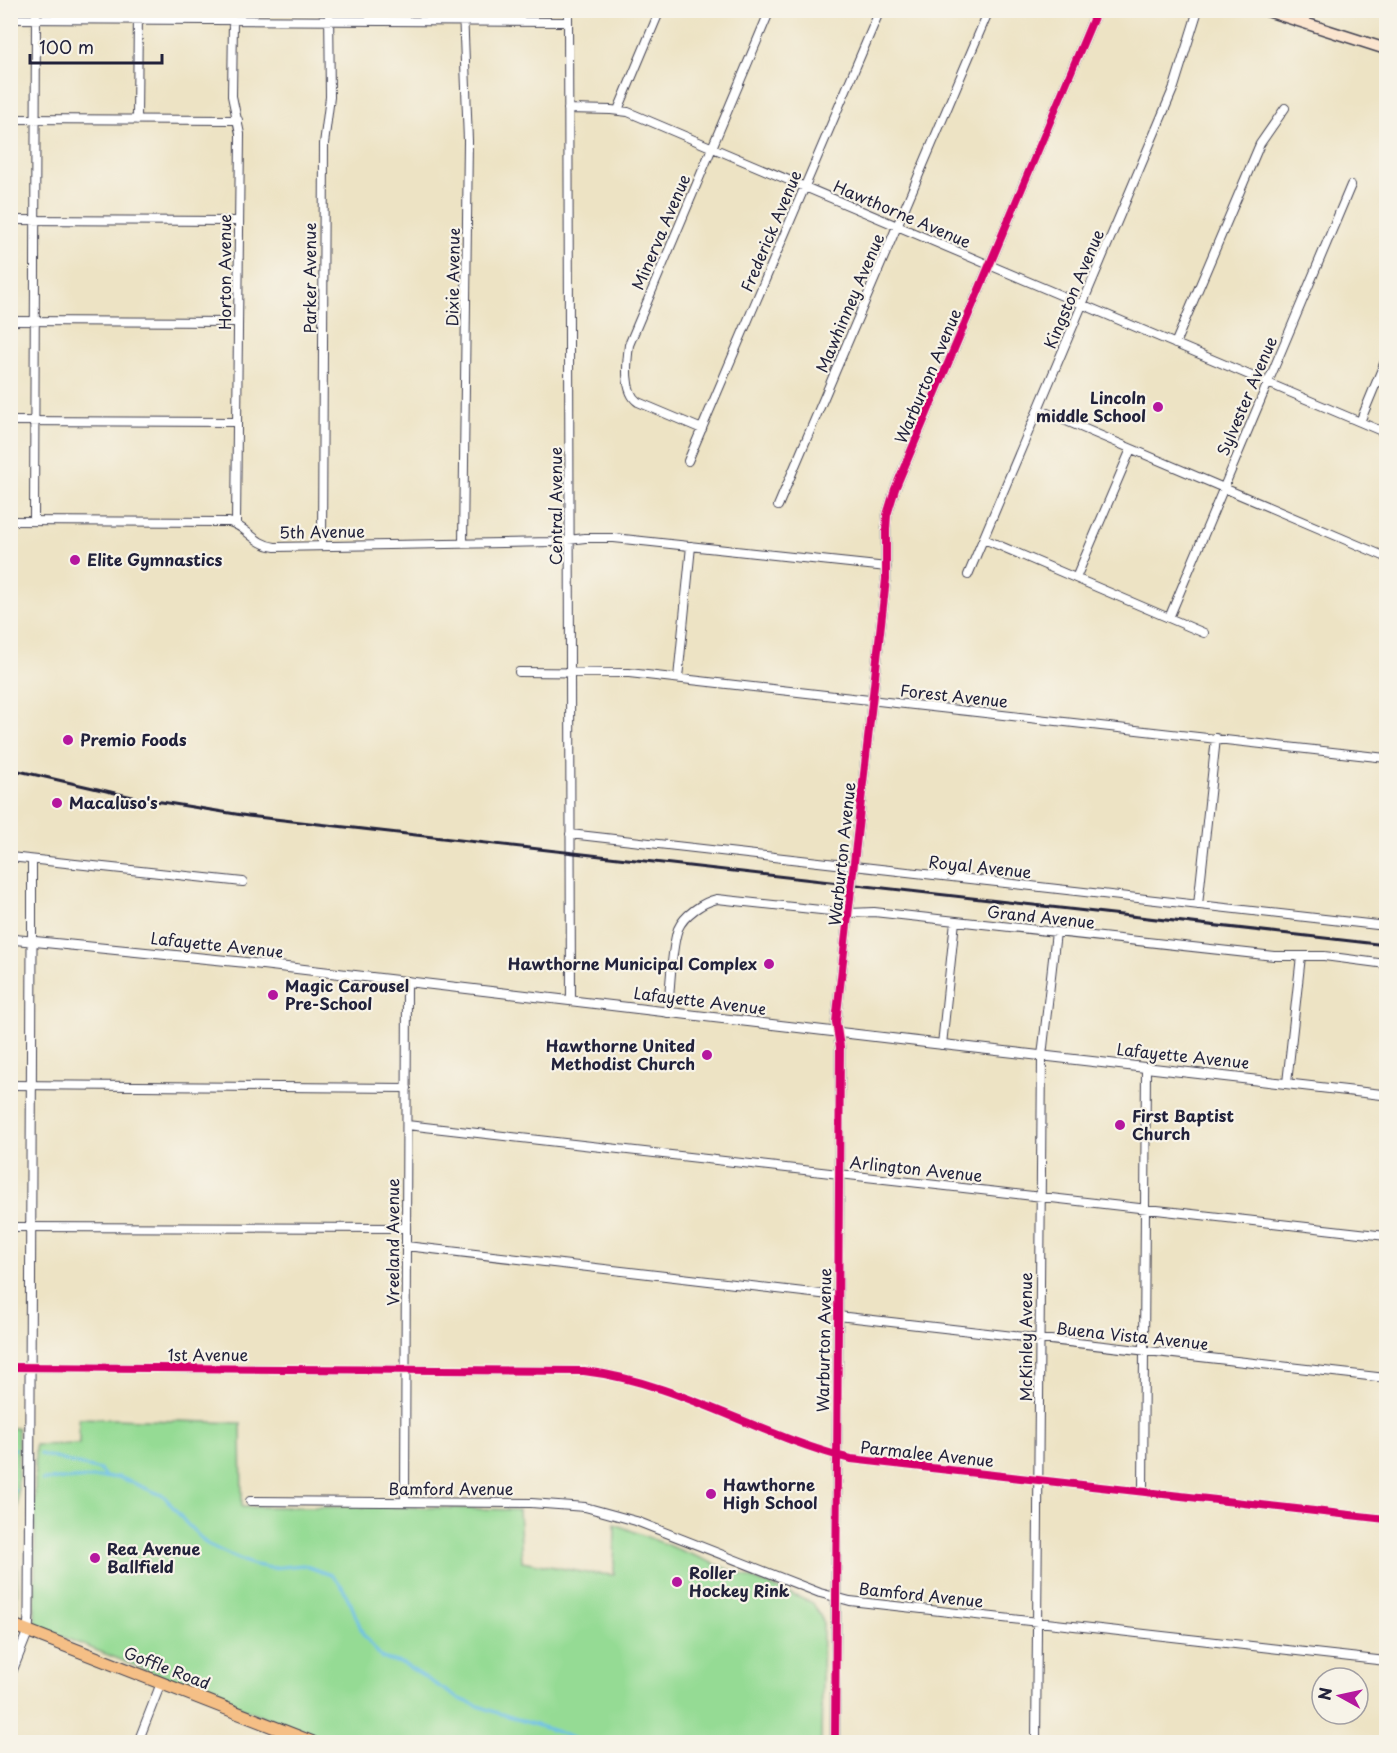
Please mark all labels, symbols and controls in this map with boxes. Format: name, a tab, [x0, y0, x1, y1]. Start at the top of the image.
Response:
scale bar	[30, 27, 162, 65]
text: 100 m	[39, 33, 94, 60]
street label: Frederick Avenue	[734, 166, 807, 295]
street label: Minerva Avenue	[625, 170, 695, 293]
street label: Hawthorne Avenue	[830, 173, 975, 253]
street label: Horton Avenue	[212, 214, 236, 330]
street label: Parker Avenue	[297, 222, 321, 334]
street label: Kingston Avenue	[1037, 225, 1109, 352]
street label: Dixie Avenue	[439, 227, 465, 327]
street label: Mawhinney Avenue	[809, 229, 889, 376]
street label: Warburton Avenue	[888, 304, 966, 447]
street label: Sylvester Avenue	[1210, 332, 1282, 459]
place label: Lincoln middle School	[1036, 385, 1146, 427]
marker: Lincoln middle School	[1151, 400, 1165, 414]
street label: Central Avenue	[543, 447, 567, 565]
street label: 5th Avenue	[279, 518, 365, 544]
place label: Elite Gymnastics	[87, 547, 223, 571]
marker: Elite Gymnastics	[68, 553, 82, 567]
street label: Forest Avenue	[899, 677, 1009, 713]
place label: Premio Foods	[80, 727, 187, 751]
marker: Premio Foods	[61, 733, 75, 747]
street label: Warburton Avenue	[822, 781, 861, 927]
place label: Macaluso's	[69, 790, 158, 814]
marker: Macaluso's	[50, 796, 64, 810]
street label: Royal Avenue	[927, 849, 1033, 883]
street label: Grand Avenue	[986, 898, 1096, 934]
street label: Lafayette Avenue	[150, 925, 285, 963]
place label: Hawthorne Municipal Complex	[508, 951, 757, 975]
marker: Hawthorne Municipal Complex	[762, 957, 776, 971]
place label: Magic Carousel Pre-School	[285, 973, 409, 1015]
street label: Lafayette Avenue	[633, 980, 768, 1020]
marker: Magic Carousel Pre-School	[266, 988, 280, 1002]
place label: Hawthorne United Methodist Church	[546, 1033, 695, 1075]
street label: Lafayette Avenue	[1116, 1036, 1251, 1074]
marker: Hawthorne United Methodist Church	[700, 1048, 714, 1062]
place label: First Baptist Church	[1132, 1103, 1235, 1145]
marker: First Baptist Church	[1113, 1118, 1127, 1132]
street label: Arlington Avenue	[849, 1149, 984, 1187]
street label: Vreeland Avenue	[380, 1178, 404, 1306]
street label: Warburton Avenue	[810, 1267, 836, 1412]
street label: McKinley Avenue	[1013, 1272, 1037, 1402]
street label: Buena Vista Avenue	[1055, 1315, 1210, 1355]
street label: 1st Avenue	[168, 1342, 249, 1366]
street label: Parmalee Avenue	[859, 1434, 995, 1472]
place label: Hawthorne High School	[723, 1472, 817, 1514]
street label: Bamford Avenue	[388, 1476, 514, 1500]
marker: Hawthorne High School	[704, 1487, 718, 1501]
place label: Rea Avenue Ballfield	[107, 1536, 200, 1578]
marker: Rea Avenue Ballfield	[88, 1551, 102, 1565]
place label: Roller Hockey Rink	[689, 1560, 790, 1602]
marker: Roller Hockey Rink	[670, 1575, 684, 1589]
street label: Bamford Avenue	[858, 1576, 985, 1613]
street label: Goffle Road	[121, 1640, 214, 1695]
north arrow	[1310, 1666, 1370, 1726]
text: N	[1311, 1686, 1337, 1702]

